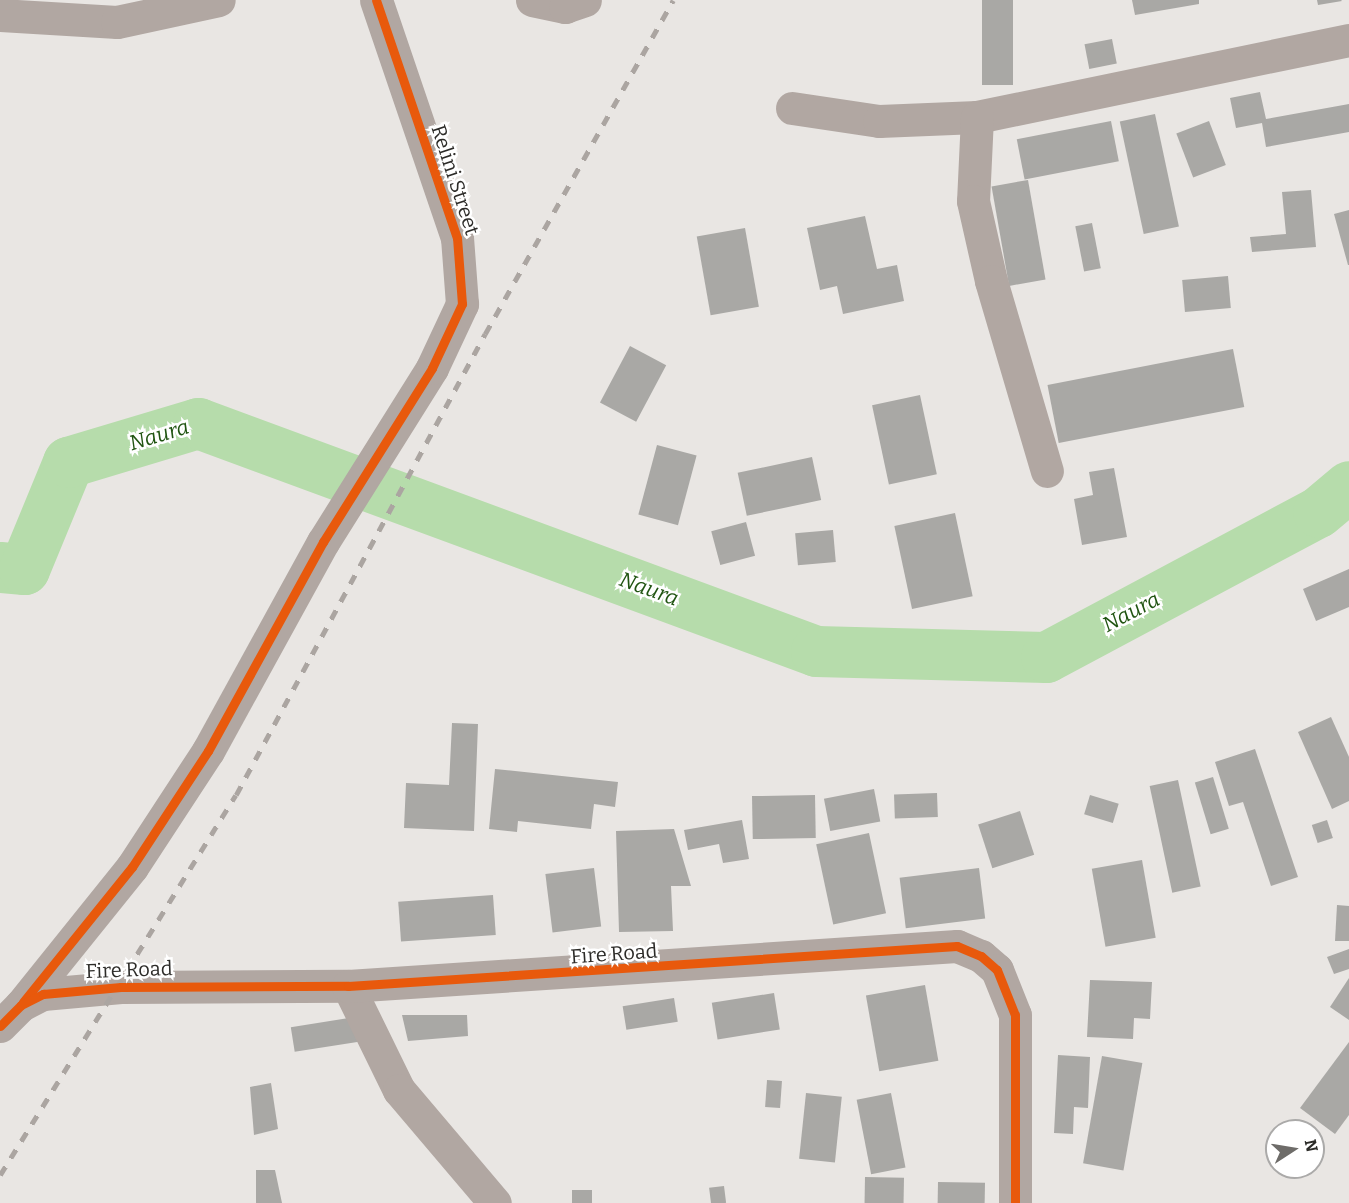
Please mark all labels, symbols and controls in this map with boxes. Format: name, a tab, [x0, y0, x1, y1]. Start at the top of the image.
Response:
street label: Relini Street	[426, 122, 484, 238]
water label: Naura	[126, 414, 192, 456]
water label: Naura	[616, 567, 682, 611]
water label: Naura	[1098, 587, 1164, 637]
street label: Fire Road	[570, 939, 658, 969]
street label: Fire Road	[85, 956, 173, 984]
north arrow	[1265, 1119, 1325, 1179]
text: N	[1301, 1138, 1322, 1154]

